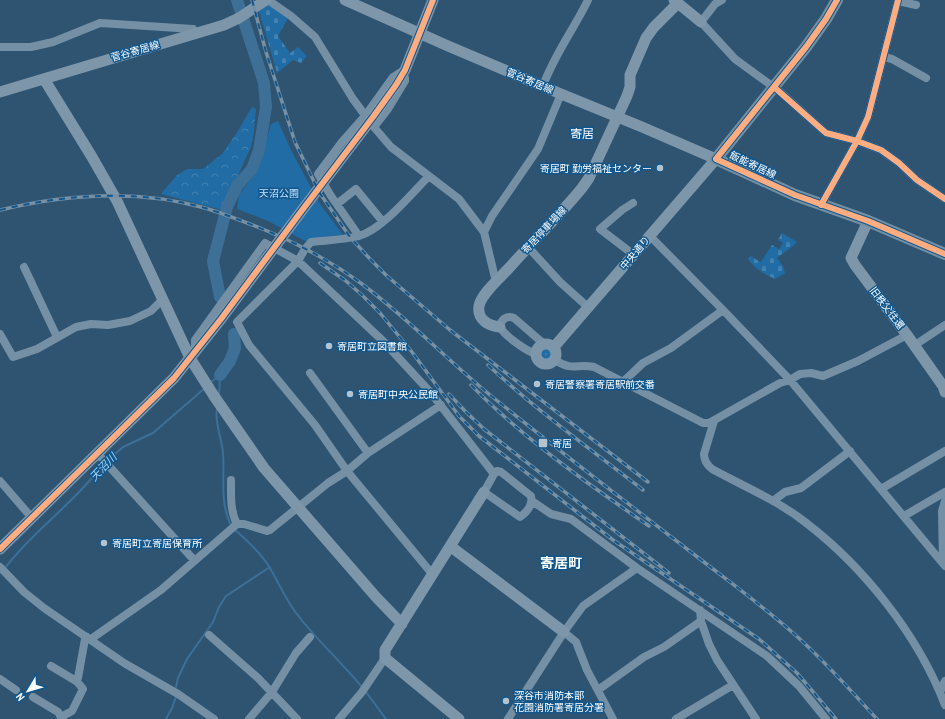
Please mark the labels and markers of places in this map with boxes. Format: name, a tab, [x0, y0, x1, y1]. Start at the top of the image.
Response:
place label: 寄居町 勤労福祉センター	[540, 162, 652, 175]
marker: 寄居町 勤労福祉センター	[655, 163, 665, 173]
place label: 寄居町立図書館	[337, 340, 407, 353]
marker: 寄居町立図書館	[324, 341, 334, 351]
place label: 寄居警察署寄居駅前交番	[545, 378, 655, 391]
marker: 寄居警察署寄居駅前交番	[532, 379, 542, 389]
place label: 寄居町中央公民館	[358, 388, 438, 401]
marker: 寄居町中央公民館	[345, 389, 355, 399]
marker: 寄居	[537, 437, 549, 449]
place label: 寄居	[552, 437, 572, 450]
place label: 寄居町立寄居保育所	[112, 537, 202, 550]
marker: 寄居町立寄居保育所	[99, 538, 109, 548]
place label: 深谷市消防本部 花園消防署寄居分署	[514, 689, 604, 714]
marker: 深谷市消防本部 花園消防署寄居分署	[501, 696, 511, 706]

